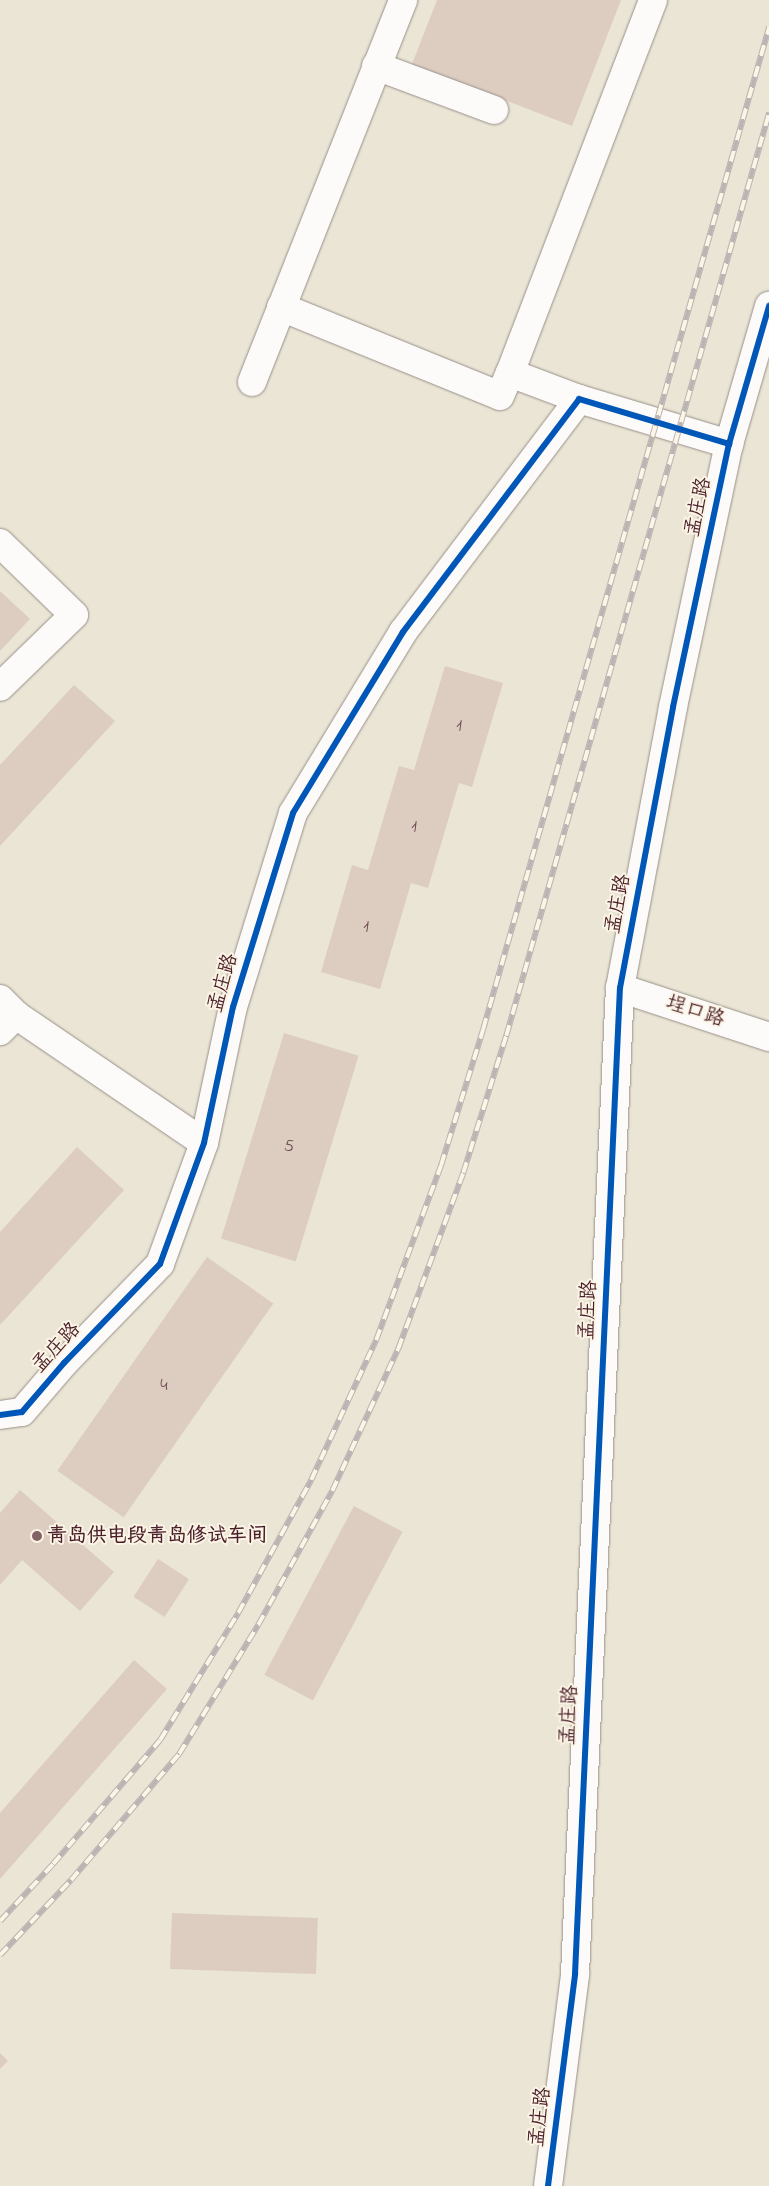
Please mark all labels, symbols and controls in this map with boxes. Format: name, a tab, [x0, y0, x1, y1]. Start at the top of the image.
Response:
street label: 孟庄路	[681, 475, 717, 539]
house number: 1	[456, 715, 462, 737]
house number: 1	[411, 816, 417, 838]
street label: 孟庄路	[601, 872, 637, 936]
house number: 1	[363, 916, 369, 938]
street label: 孟庄路	[204, 951, 244, 1015]
street label: 埕口路	[663, 991, 727, 1033]
house number: 5	[284, 1136, 294, 1158]
street label: 孟庄路	[575, 1279, 603, 1341]
street label: 孟庄路	[28, 1318, 86, 1378]
house number: 4	[160, 1375, 168, 1397]
place label: 青岛供电段青岛修试车间	[47, 1524, 267, 1548]
marker: 青岛供电段青岛修试车间	[31, 1530, 43, 1542]
street label: 孟庄路	[556, 1684, 584, 1746]
street label: 孟庄路	[525, 2086, 557, 2148]

